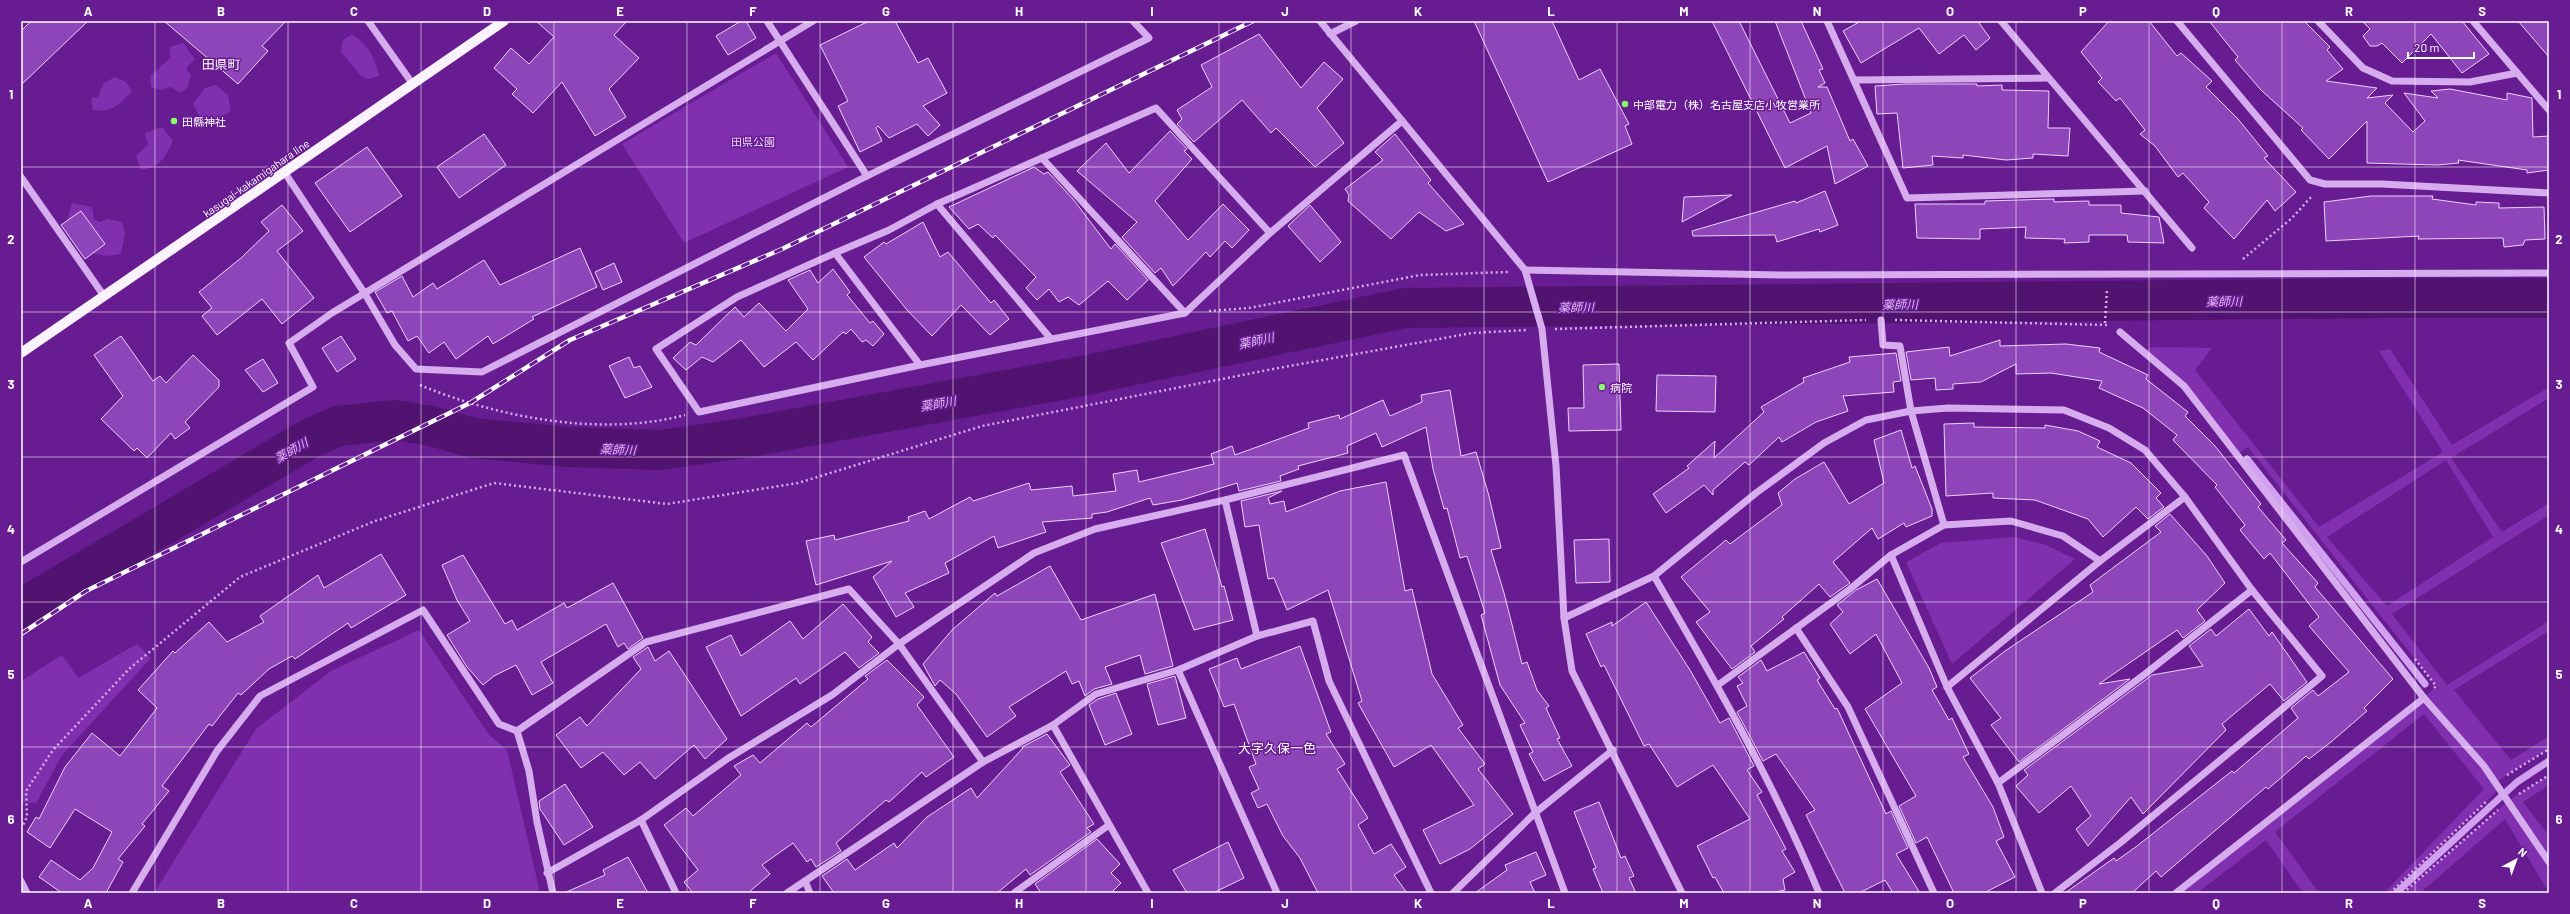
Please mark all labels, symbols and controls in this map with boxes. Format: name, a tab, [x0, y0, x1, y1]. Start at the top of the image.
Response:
text: A	[84, 3, 93, 19]
text: B	[217, 3, 225, 19]
text: C	[350, 3, 358, 19]
text: D	[483, 3, 491, 19]
text: E	[616, 3, 624, 19]
text: F	[749, 3, 757, 19]
text: G	[882, 3, 890, 19]
text: H	[1015, 3, 1023, 19]
text: I	[1150, 3, 1154, 19]
text: J	[1281, 3, 1289, 19]
text: K	[1414, 3, 1422, 19]
text: L	[1547, 3, 1555, 19]
text: M	[1679, 3, 1689, 19]
text: N	[1813, 3, 1821, 19]
text: O	[1946, 3, 1954, 19]
text: P	[2079, 3, 2087, 19]
text: Q	[2212, 3, 2220, 19]
text: R	[2345, 3, 2353, 19]
text: S	[2478, 3, 2486, 19]
scale bar	[2408, 34, 2474, 60]
text: 20 m	[2414, 40, 2440, 54]
district label: 田県町	[201, 56, 241, 72]
text: 1	[9, 86, 13, 102]
text: 1	[2557, 86, 2561, 102]
place label: 中部電力（株）名古屋支店小牧営業所	[1633, 98, 1821, 111]
marker: 中部電力（株）名古屋支店小牧営業所	[1620, 99, 1630, 109]
place label: 田縣神社	[182, 115, 226, 128]
marker: 田縣神社	[169, 116, 179, 126]
park label: 田県公園	[731, 135, 775, 148]
street label: kasugai-kakamigahara line	[200, 136, 312, 220]
text: 2	[7, 231, 15, 247]
text: 2	[2555, 231, 2563, 247]
water label: 薬師川	[2206, 294, 2244, 308]
water label: 薬師川	[1882, 297, 1920, 311]
water label: 薬師川	[1558, 300, 1596, 314]
water label: 薬師川	[1237, 329, 1277, 351]
text: 3	[7, 376, 15, 392]
text: 3	[2555, 376, 2563, 392]
place label: 病院	[1610, 381, 1632, 394]
marker: 病院	[1597, 382, 1607, 392]
water label: 薬師川	[919, 393, 959, 413]
water label: 薬師川	[272, 434, 312, 465]
water label: 薬師川	[600, 441, 638, 457]
text: 4	[7, 521, 15, 537]
text: 4	[2555, 521, 2563, 537]
text: 5	[7, 666, 15, 682]
text: 5	[2555, 666, 2563, 682]
district label: 大字久保一色	[1238, 740, 1316, 756]
text: 6	[8, 811, 15, 827]
text: 6	[2556, 811, 2563, 827]
north arrow	[2496, 840, 2536, 880]
text: N	[2516, 845, 2530, 859]
text: A	[84, 895, 93, 911]
text: B	[217, 895, 225, 911]
text: C	[350, 895, 358, 911]
text: D	[483, 895, 491, 911]
text: E	[616, 895, 624, 911]
text: F	[749, 895, 757, 911]
text: G	[882, 895, 890, 911]
text: H	[1015, 895, 1023, 911]
text: I	[1150, 895, 1154, 911]
text: J	[1281, 895, 1289, 911]
text: K	[1414, 895, 1422, 911]
text: L	[1547, 895, 1555, 911]
text: M	[1679, 895, 1689, 911]
text: N	[1813, 895, 1821, 911]
text: O	[1946, 895, 1954, 911]
text: P	[2079, 895, 2087, 911]
text: Q	[2212, 895, 2220, 911]
text: R	[2345, 895, 2353, 911]
text: S	[2478, 895, 2486, 911]

